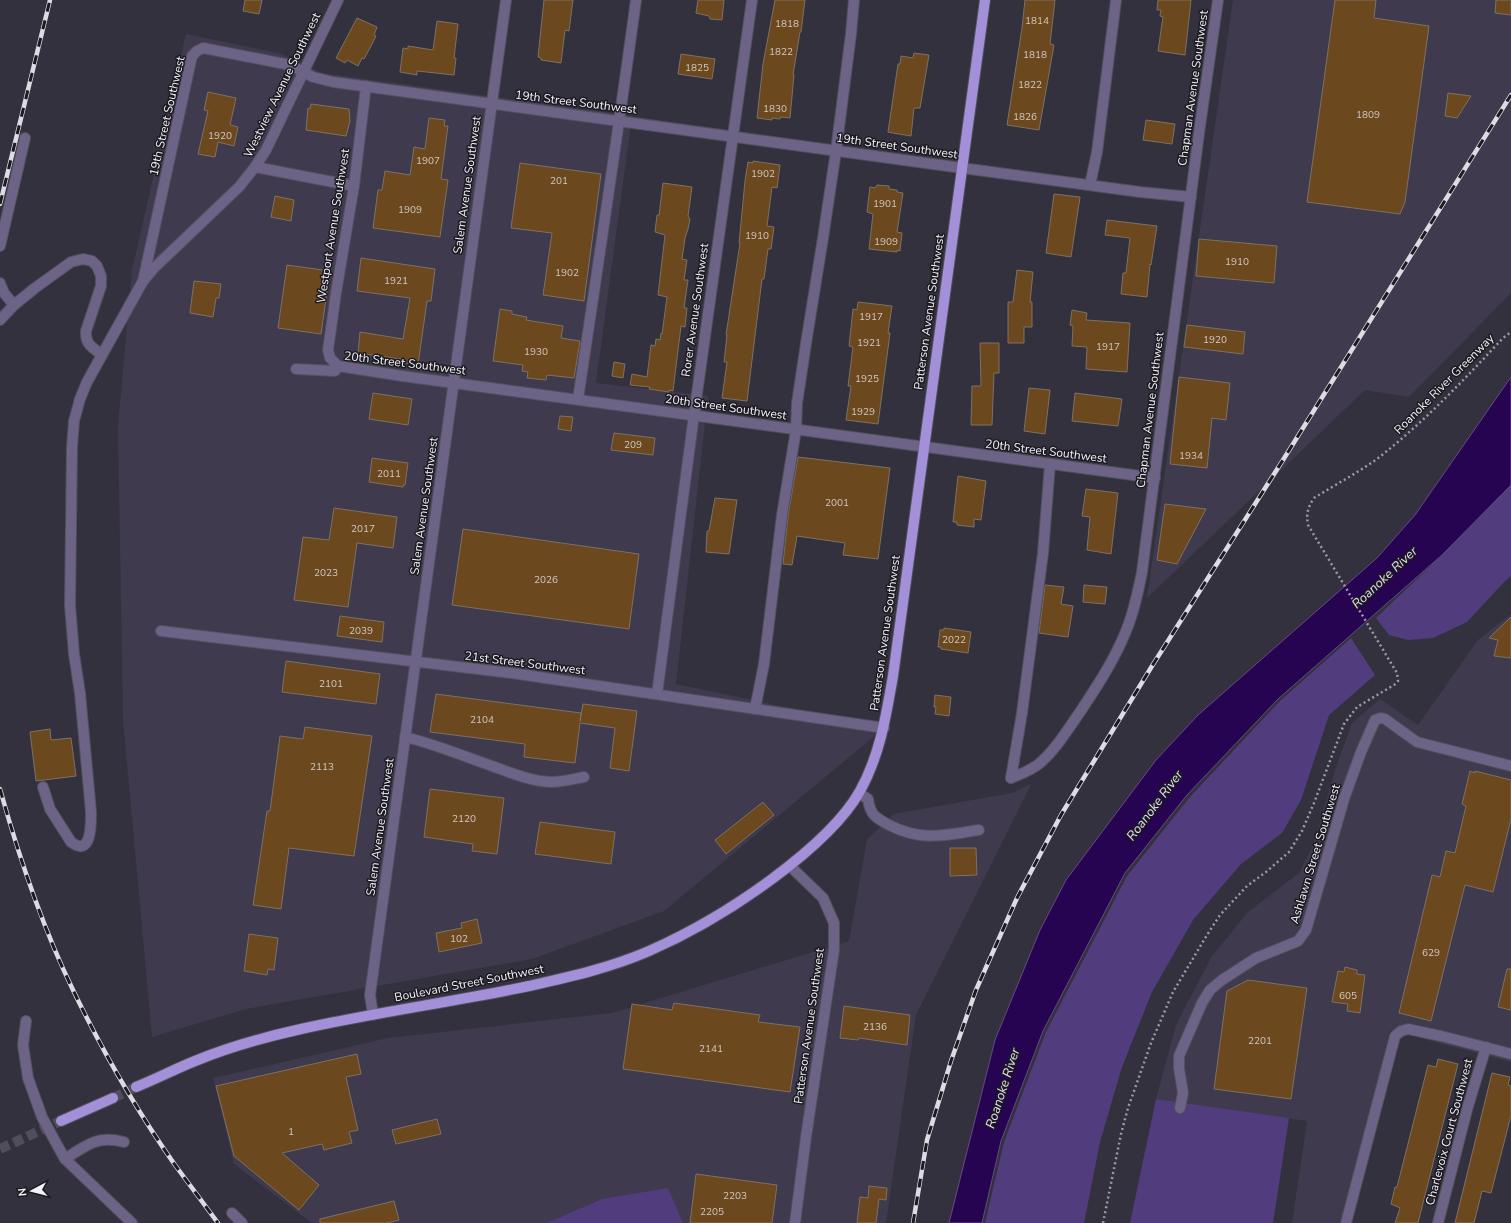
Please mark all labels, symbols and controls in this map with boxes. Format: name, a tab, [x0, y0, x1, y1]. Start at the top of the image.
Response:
street label: Chapman Avenue Southwest	[1174, 8, 1212, 167]
street label: Westview Avenue Southwest	[240, 9, 324, 160]
house number: 1814	[1025, 14, 1049, 28]
house number: 1818	[775, 17, 799, 31]
house number: 1822	[769, 45, 793, 59]
house number: 1818	[1023, 48, 1047, 62]
street label: 19th Street Southwest	[145, 54, 189, 177]
house number: 1825	[685, 61, 709, 75]
house number: 1822	[1018, 78, 1042, 92]
street label: 19th Street Southwest	[514, 87, 638, 117]
house number: 1830	[763, 102, 787, 116]
house number: 1809	[1356, 108, 1380, 122]
house number: 1826	[1013, 110, 1037, 124]
street label: Salem Avenue Southwest	[449, 114, 485, 255]
house number: 1920	[208, 129, 232, 143]
street label: 19th Street Southwest	[835, 130, 959, 163]
street label: Westport Avenue Southwest	[313, 147, 353, 304]
house number: 1907	[416, 154, 440, 168]
house number: 1902	[751, 167, 775, 181]
house number: 201	[550, 174, 568, 188]
house number: 1901	[873, 197, 897, 211]
house number: 1909	[398, 203, 422, 217]
house number: 1910	[745, 229, 769, 243]
street label: Patterson Avenue Southwest	[910, 232, 948, 391]
house number: 1909	[874, 235, 898, 249]
street label: Rorer Avenue Southwest	[678, 241, 712, 378]
house number: 1910	[1225, 255, 1249, 269]
house number: 1902	[555, 266, 579, 280]
house number: 1921	[384, 274, 408, 288]
house number: 1917	[859, 310, 883, 324]
street label: Chapman Avenue Southwest	[1133, 330, 1168, 489]
street label: Roanoke River Greenway	[1391, 330, 1498, 437]
house number: 1920	[1203, 333, 1227, 347]
house number: 1921	[857, 336, 881, 350]
house number: 1917	[1096, 340, 1120, 354]
house number: 1930	[524, 345, 548, 359]
street label: 20th Street Southwest	[343, 348, 467, 378]
house number: 1925	[855, 372, 879, 386]
street label: 20th Street Southwest	[664, 391, 788, 424]
house number: 1929	[851, 405, 875, 419]
street label: Salem Avenue Southwest	[406, 435, 442, 576]
street label: 20th Street Southwest	[984, 436, 1108, 466]
house number: 209	[624, 438, 642, 452]
house number: 1934	[1179, 449, 1203, 463]
house number: 2011	[377, 467, 401, 481]
house number: 2001	[825, 496, 849, 510]
house number: 2017	[351, 522, 375, 536]
water label: Roanoke River	[1348, 542, 1422, 613]
street label: Patterson Avenue Southwest	[866, 553, 904, 712]
house number: 2023	[314, 566, 338, 580]
house number: 2026	[534, 573, 558, 587]
house number: 2039	[349, 624, 373, 638]
house number: 2022	[942, 633, 966, 647]
street label: 21st Street Southwest	[464, 648, 587, 678]
house number: 2101	[319, 677, 343, 691]
house number: 2104	[470, 713, 494, 727]
street label: Salem Avenue Southwest	[362, 756, 398, 897]
house number: 2113	[310, 760, 334, 774]
water label: Roanoke River	[1122, 766, 1187, 844]
street label: Ashlawn Street Southwest	[1286, 782, 1344, 926]
house number: 2120	[452, 812, 476, 826]
house number: 102	[450, 932, 468, 946]
street label: Patterson Avenue Southwest	[790, 946, 828, 1105]
house number: 629	[1422, 946, 1440, 960]
street label: Boulevard Street Southwest	[393, 961, 546, 1005]
house number: 605	[1339, 989, 1357, 1003]
house number: 2136	[863, 1020, 887, 1034]
house number: 2201	[1248, 1034, 1272, 1048]
house number: 2141	[699, 1042, 723, 1056]
water label: Roanoke River	[981, 1045, 1025, 1131]
street label: Charlevoix Court Southwest	[1422, 1056, 1477, 1207]
house number: 1	[288, 1125, 294, 1139]
north arrow	[12, 1171, 52, 1211]
text: N	[15, 1187, 31, 1197]
house number: 2203	[723, 1189, 747, 1203]
house number: 2205	[700, 1205, 724, 1219]

